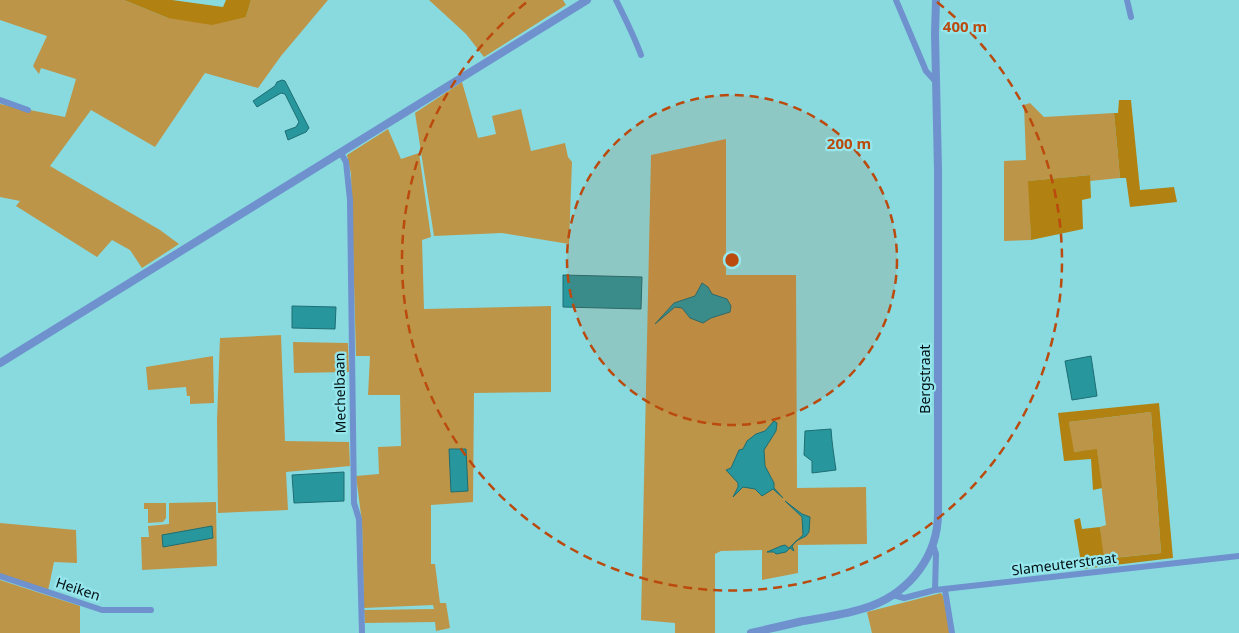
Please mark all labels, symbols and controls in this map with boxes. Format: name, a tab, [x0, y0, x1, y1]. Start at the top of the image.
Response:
text: 400 m	[943, 16, 987, 36]
text: 200 m	[827, 133, 871, 153]
centre of rings	[723, 251, 741, 269]
street label: Bergstraat	[915, 344, 934, 414]
street label: Mechelbaan	[329, 353, 350, 433]
street label: Slameuterstraat	[1010, 548, 1117, 579]
street label: Heiken	[53, 572, 103, 605]

